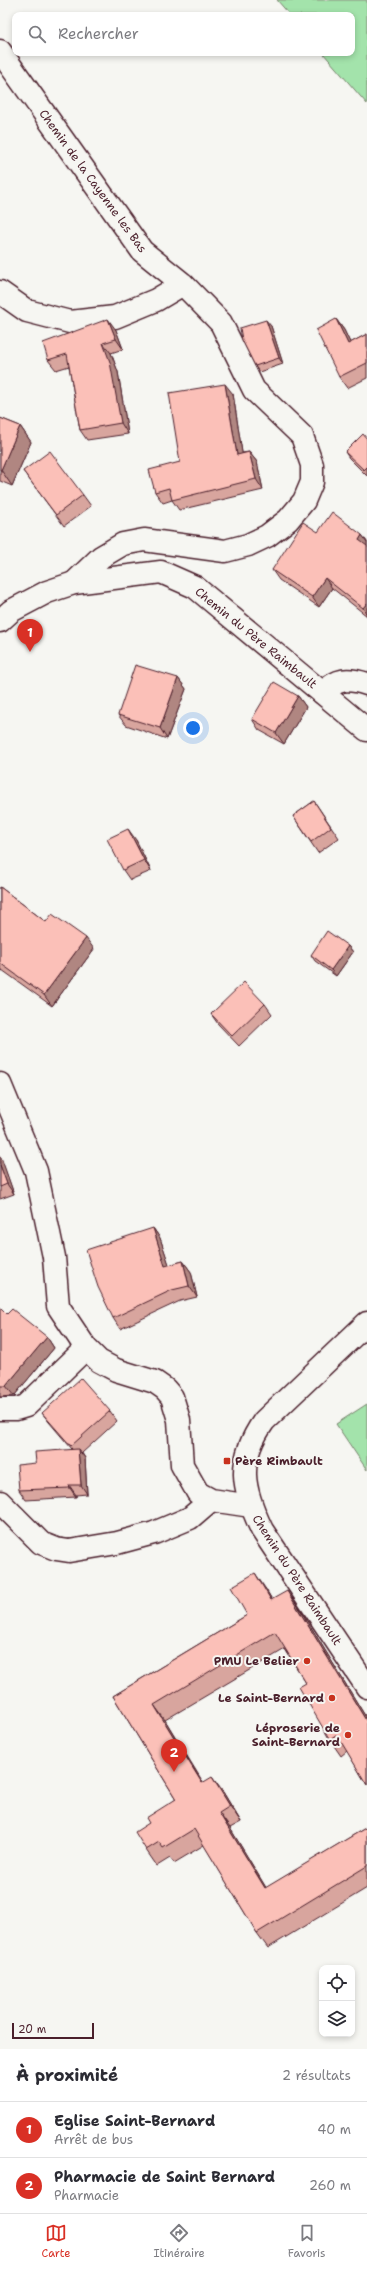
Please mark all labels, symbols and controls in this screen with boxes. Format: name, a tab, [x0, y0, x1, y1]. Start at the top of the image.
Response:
search box	[12, 12, 355, 56]
icon: search	[26, 23, 48, 45]
text: Rechercher	[58, 24, 139, 44]
street label: Chemin de la Cayenne les Bas	[36, 106, 151, 256]
street label: Chemin du Père Raimbault	[192, 584, 320, 692]
pin: 1	[17, 619, 43, 652]
your location	[183, 718, 203, 738]
place label: Père Rimbault	[235, 1453, 323, 1469]
marker: Père Rimbault	[222, 1456, 232, 1466]
street label: Chemin du Père Raimbault	[249, 1512, 345, 1648]
place label: PMU Le Belier	[214, 1653, 300, 1669]
marker: PMU Le Belier	[302, 1656, 312, 1666]
place label: Le Saint-Bernard	[218, 1690, 324, 1706]
marker: Le Saint-Bernard	[327, 1693, 337, 1703]
place label: Léproserie de Saint-Bernard	[252, 1720, 340, 1750]
marker: Léproserie de Saint-Bernard	[343, 1730, 353, 1740]
pin: 2	[161, 1739, 187, 1772]
map controls	[319, 1965, 355, 2037]
button: locate	[319, 1965, 355, 2001]
button: layers	[319, 2001, 355, 2037]
scale bar	[12, 2021, 94, 2040]
text: 20 m	[18, 2022, 46, 2037]
text: À proximité	[16, 2064, 118, 2086]
text: 2 résultats	[282, 2067, 351, 2084]
text: Eglise Saint-Bernard	[54, 2111, 215, 2131]
text: 1	[26, 2121, 32, 2138]
text: 40 m	[317, 2121, 351, 2138]
text: Arrêt de bus	[54, 2131, 133, 2148]
text: Pharmacie de Saint Bernard	[54, 2167, 275, 2187]
text: 2	[24, 2177, 34, 2194]
text: 260 m	[309, 2177, 351, 2194]
text: Pharmacie	[54, 2187, 119, 2204]
tab: Carte	[42, 2222, 70, 2261]
tab: Itinéraire	[154, 2222, 205, 2261]
tab: Favoris	[288, 2222, 325, 2261]

